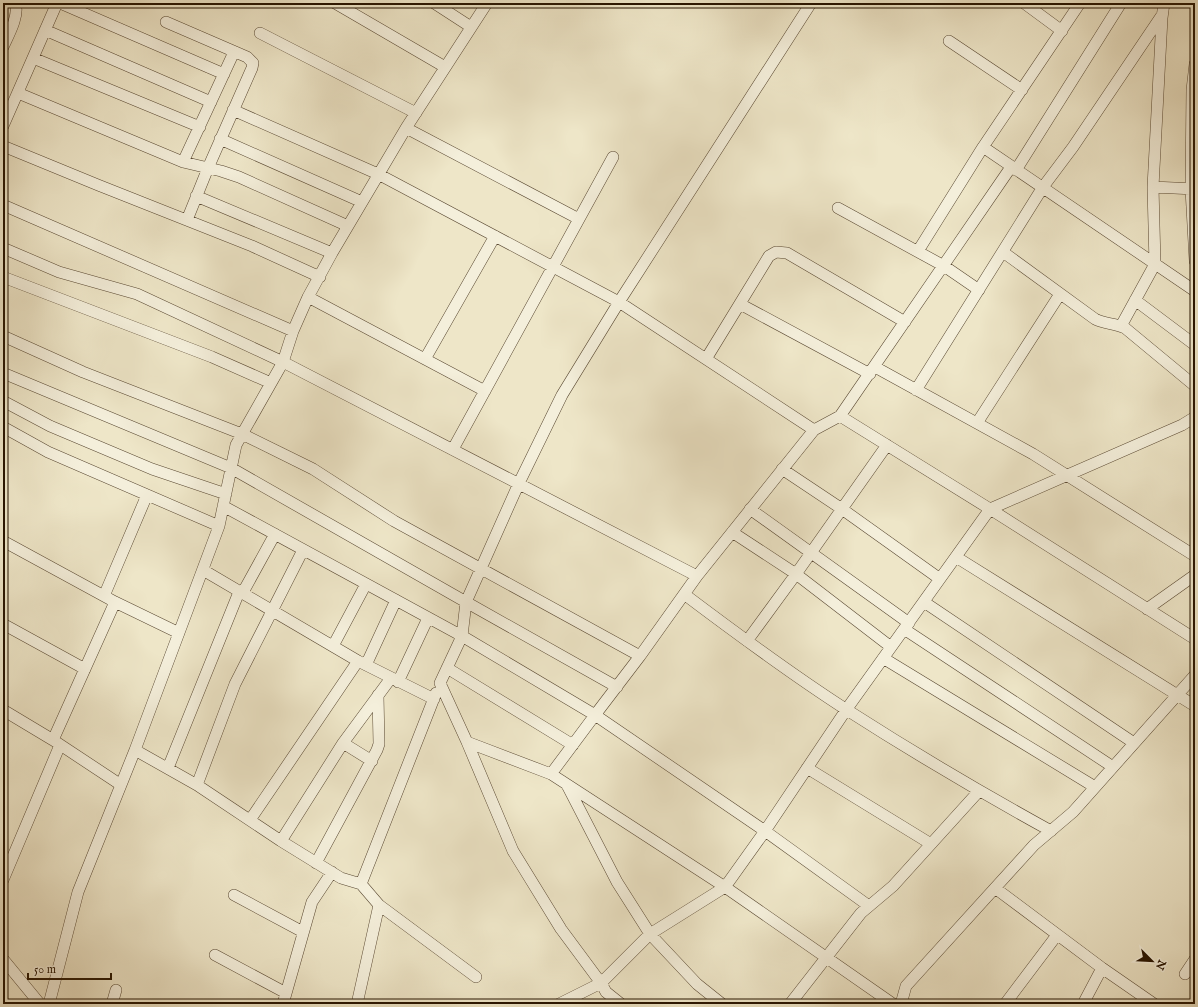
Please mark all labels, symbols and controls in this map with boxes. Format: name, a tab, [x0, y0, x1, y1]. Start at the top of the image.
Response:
north arrow	[1132, 941, 1172, 981]
scale bar	[28, 955, 111, 981]
text: N	[1152, 957, 1169, 972]
text: 50 m	[34, 962, 56, 977]

